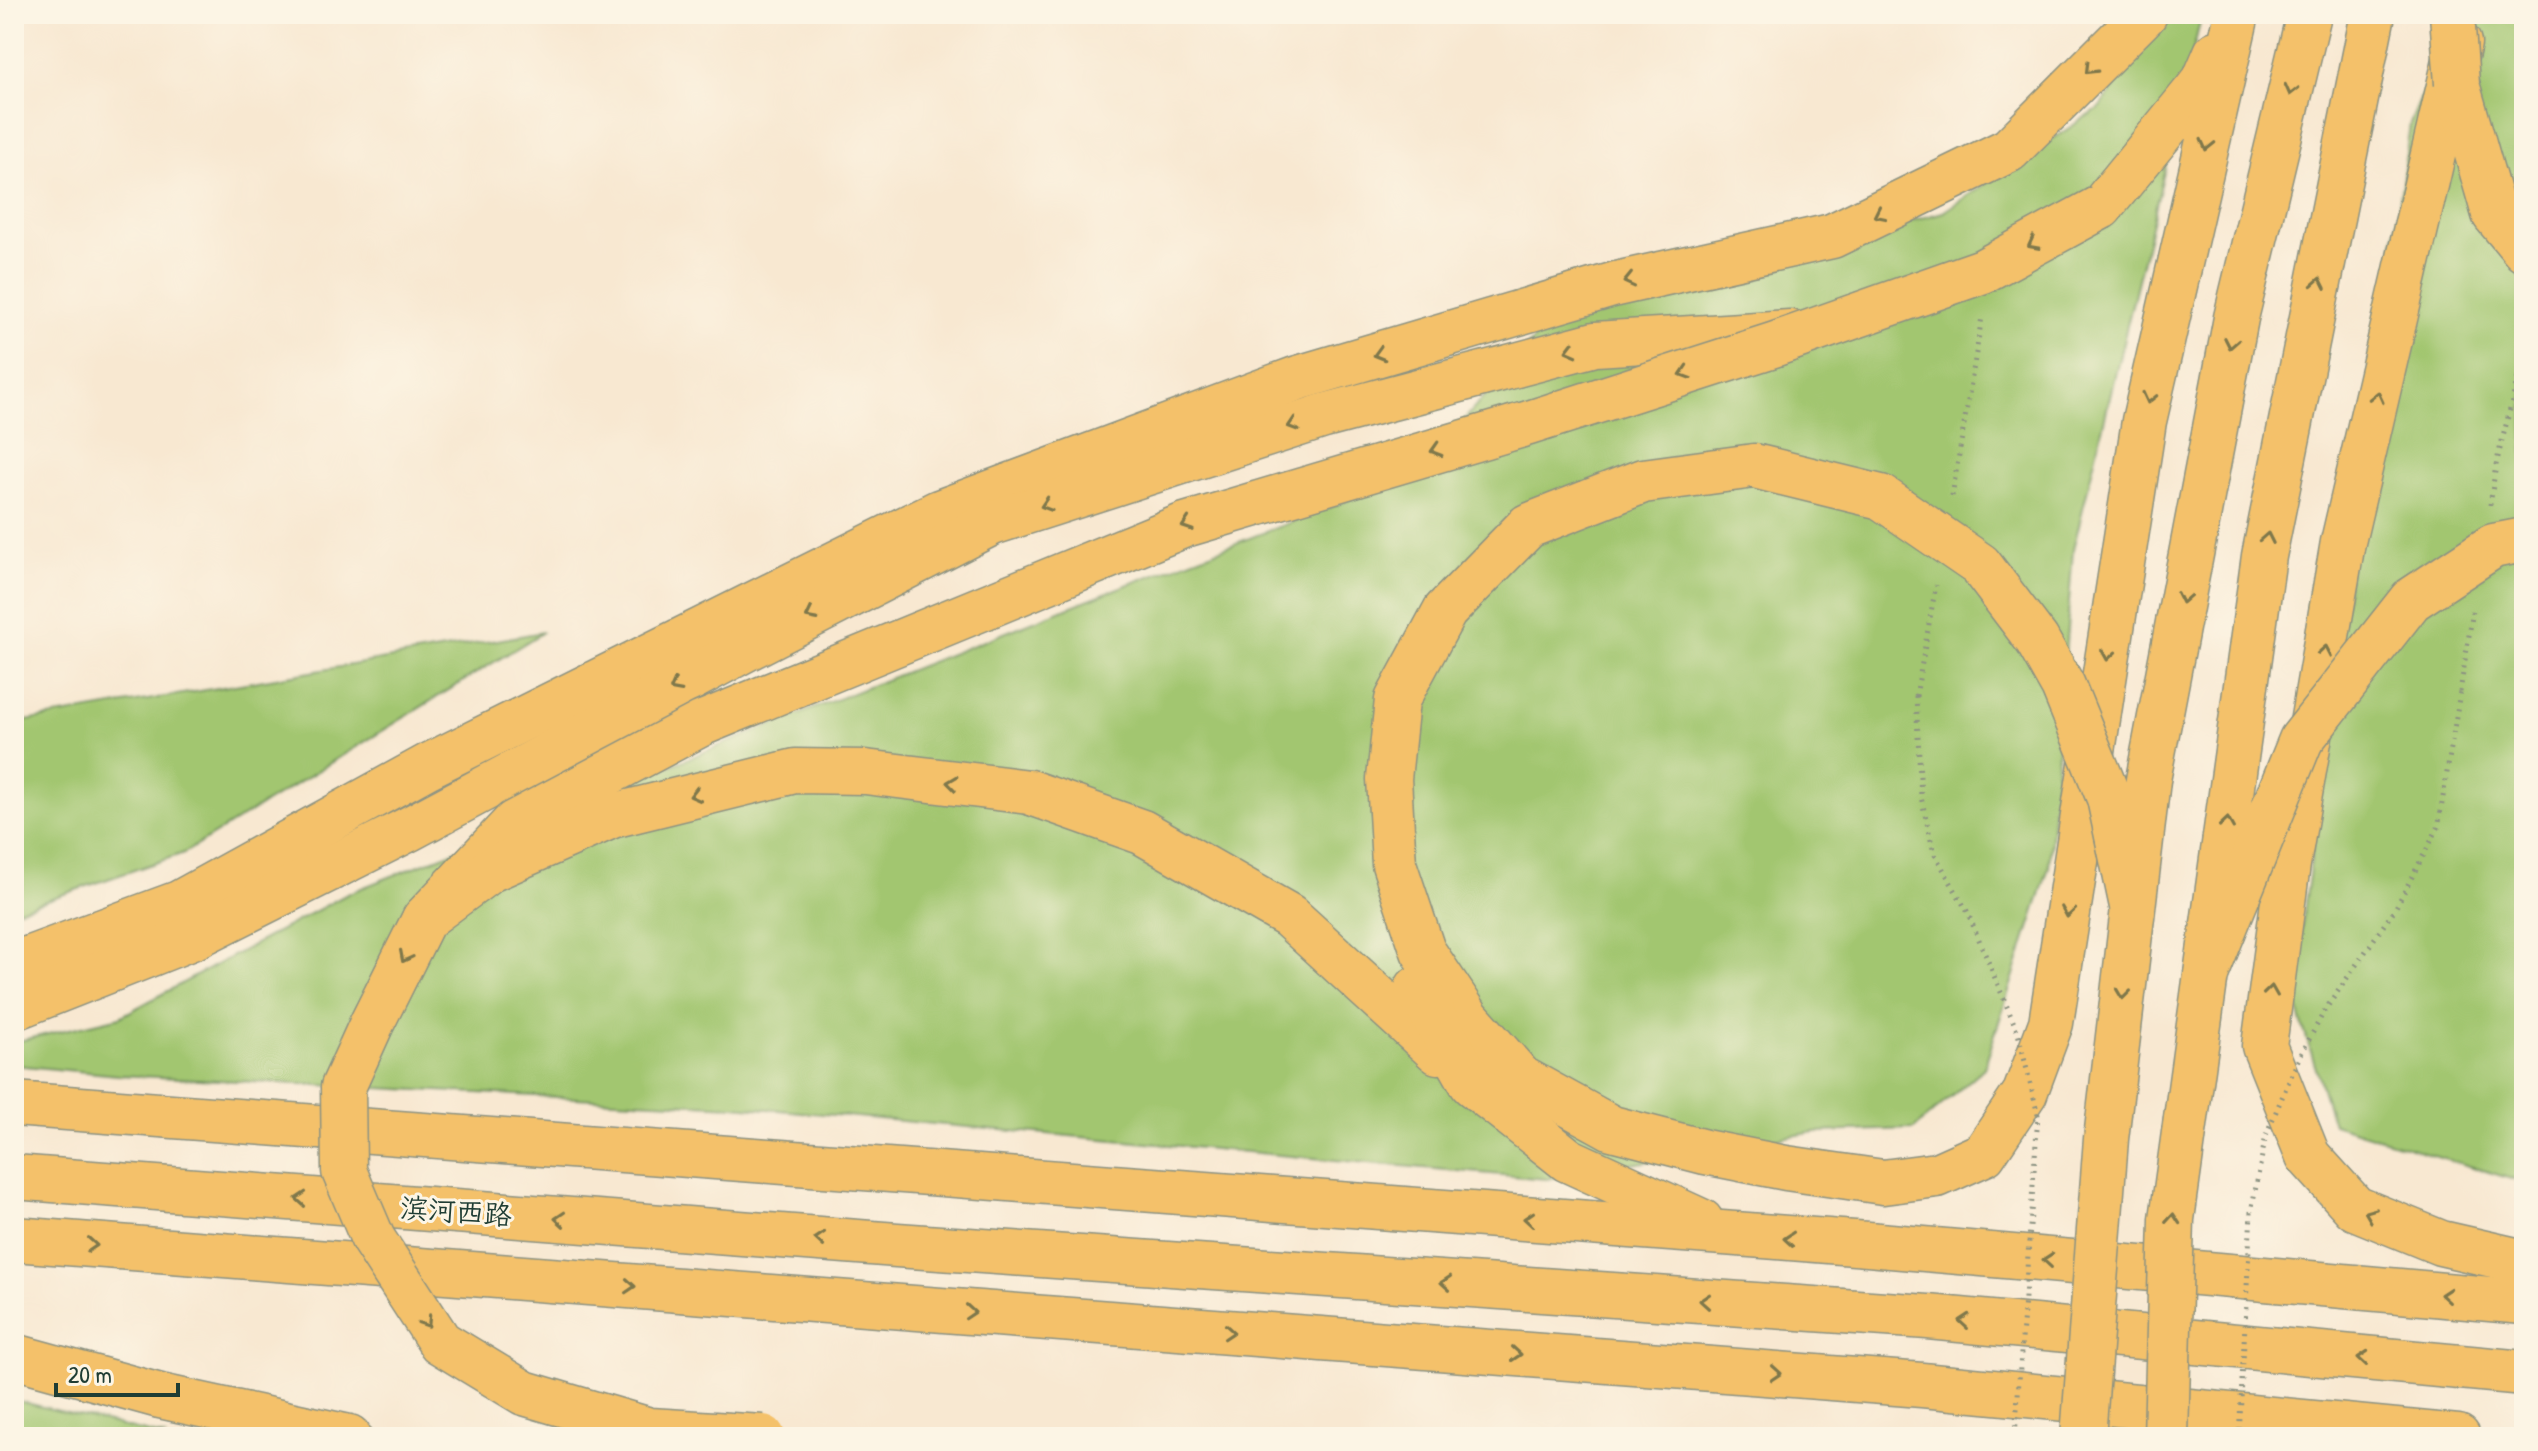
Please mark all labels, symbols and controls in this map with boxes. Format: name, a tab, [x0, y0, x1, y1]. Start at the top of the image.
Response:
one-way arrow	[2085, 60, 2099, 74]
one-way arrow	[2283, 82, 2300, 96]
one-way arrow	[2199, 137, 2216, 151]
one-way arrow	[1872, 204, 1887, 220]
one-way arrow	[2027, 235, 2041, 250]
one-way arrow	[1622, 272, 1636, 289]
one-way arrow	[2309, 276, 2326, 290]
one-way arrow	[2224, 336, 2241, 350]
one-way arrow	[1565, 341, 1579, 358]
one-way arrow	[1373, 345, 1386, 361]
one-way arrow	[1678, 364, 1692, 380]
one-way arrow	[2368, 390, 2385, 404]
one-way arrow	[2141, 391, 2158, 404]
one-way arrow	[1287, 416, 1301, 432]
one-way arrow	[1430, 441, 1444, 457]
one-way arrow	[1040, 496, 1054, 512]
one-way arrow	[1181, 515, 1195, 531]
one-way arrow	[2258, 531, 2275, 544]
one-way arrow	[2175, 592, 2192, 605]
one-way arrow	[804, 606, 819, 621]
one-way arrow	[2315, 645, 2332, 658]
one-way arrow	[2100, 648, 2117, 662]
one-way arrow	[669, 677, 683, 692]
one-way arrow	[945, 774, 958, 791]
one-way arrow	[689, 786, 703, 803]
one-way arrow	[2218, 816, 2235, 830]
one-way arrow	[2060, 905, 2077, 919]
one-way arrow	[399, 949, 415, 964]
one-way arrow	[2262, 984, 2279, 998]
one-way arrow	[2115, 987, 2132, 1000]
street label: 滨河西路	[399, 1188, 513, 1234]
one-way arrow	[294, 1191, 307, 1208]
one-way arrow	[2364, 1207, 2378, 1224]
one-way arrow	[553, 1211, 566, 1228]
one-way arrow	[1522, 1211, 1535, 1228]
one-way arrow	[2164, 1212, 2181, 1225]
one-way arrow	[813, 1231, 826, 1248]
one-way arrow	[1782, 1231, 1795, 1248]
one-way arrow	[86, 1236, 99, 1253]
one-way arrow	[2041, 1252, 2054, 1269]
one-way arrow	[1439, 1275, 1452, 1292]
one-way arrow	[624, 1277, 637, 1294]
one-way arrow	[2439, 1287, 2452, 1304]
one-way arrow	[1698, 1293, 1711, 1310]
one-way arrow	[964, 1303, 977, 1320]
one-way arrow	[1958, 1312, 1971, 1329]
one-way arrow	[417, 1313, 432, 1327]
one-way arrow	[1223, 1323, 1236, 1340]
one-way arrow	[1510, 1345, 1523, 1362]
scale bar	[56, 1347, 178, 1397]
one-way arrow	[2356, 1350, 2369, 1367]
text: 20 m	[68, 1358, 112, 1390]
one-way arrow	[1770, 1364, 1783, 1381]

